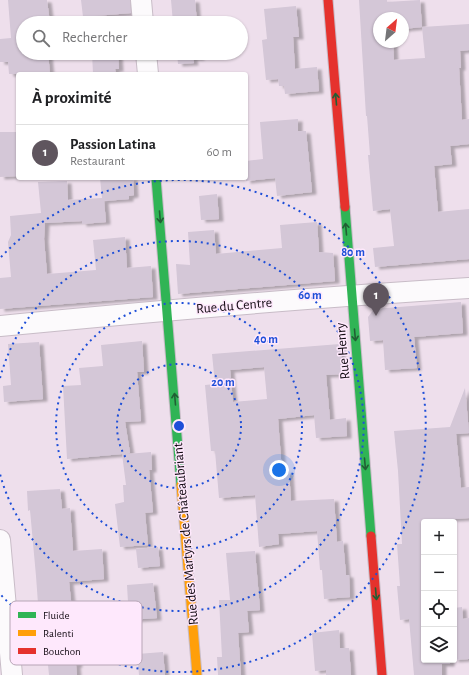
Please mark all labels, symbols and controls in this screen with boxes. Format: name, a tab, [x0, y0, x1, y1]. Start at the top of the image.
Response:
north arrow	[373, 12, 409, 48]
search box	[16, 16, 248, 60]
icon: search	[30, 27, 52, 49]
text: Rechercher	[62, 30, 127, 45]
text: À proximité	[32, 89, 112, 106]
one-way arrow	[332, 93, 339, 106]
text: Passion Latina	[70, 137, 156, 152]
text: 1	[43, 146, 47, 159]
text: 60 m	[206, 146, 232, 159]
text: Restaurant	[70, 155, 125, 168]
one-way arrow	[156, 210, 163, 223]
one-way arrow	[343, 223, 350, 236]
text: 80 m	[341, 246, 365, 258]
pin: 1	[363, 283, 389, 316]
text: 60 m	[298, 289, 322, 301]
street label: Rue du Centre	[196, 296, 273, 316]
street label: Rue Henry	[334, 322, 352, 380]
one-way arrow	[352, 328, 359, 341]
text: 40 m	[254, 333, 278, 345]
text: 20 m	[211, 376, 235, 388]
one-way arrow	[171, 393, 178, 406]
centre of rings	[172, 419, 186, 433]
street label: Rue des Martyrs de Châteaubriant	[171, 442, 201, 626]
one-way arrow	[362, 457, 369, 470]
your location	[269, 460, 289, 480]
map controls	[421, 519, 457, 663]
button: +	[421, 519, 457, 555]
button: −	[421, 555, 457, 591]
one-way arrow	[372, 587, 379, 600]
button: locate	[421, 591, 457, 627]
legend	[10, 601, 142, 665]
text: Fluide	[43, 610, 70, 621]
button: layers	[421, 627, 457, 663]
text: Ralenti	[43, 628, 74, 639]
text: Bouchon	[43, 646, 81, 657]

